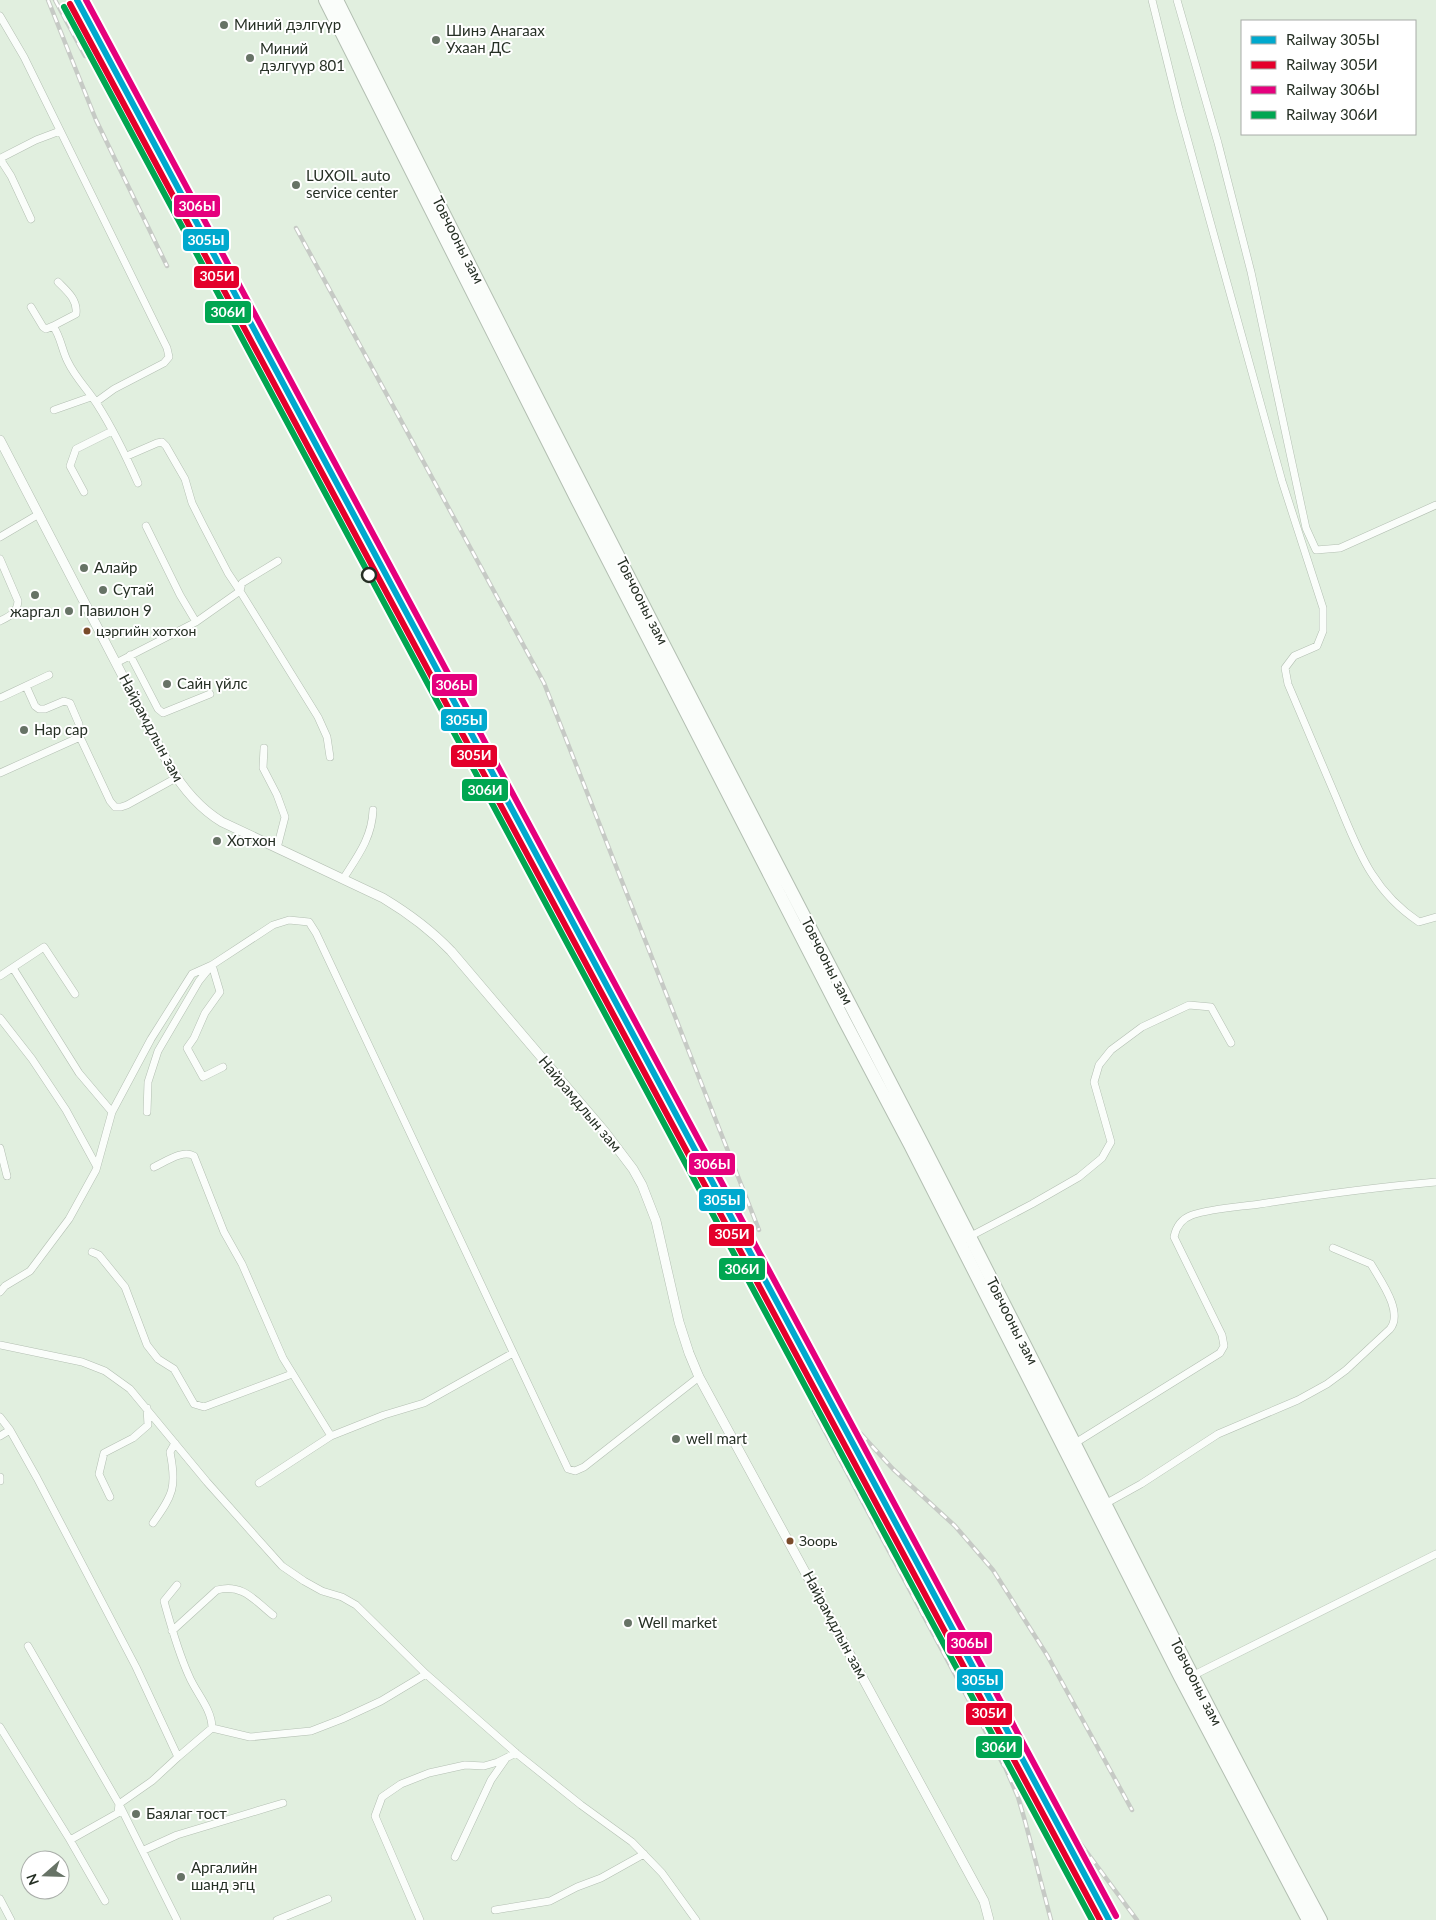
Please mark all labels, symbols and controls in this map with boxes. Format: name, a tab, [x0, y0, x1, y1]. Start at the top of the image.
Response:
place label: Миний дэлгүүр	[234, 15, 341, 33]
marker: Миний дэлгүүр	[218, 19, 230, 31]
legend	[1241, 20, 1416, 135]
place label: Шинэ Анагаах Ухаан ДС	[446, 21, 545, 56]
text: Railway 305Ы	[1286, 30, 1380, 48]
marker: Шинэ Анагаах Ухаан ДС	[430, 34, 442, 46]
place label: Миний дэлгүүр 801	[260, 39, 345, 74]
marker: Миний дэлгүүр 801	[244, 52, 256, 64]
text: Railway 305И	[1286, 55, 1378, 73]
text: Railway 306Ы	[1286, 80, 1380, 98]
text: Railway 306И	[1286, 105, 1378, 123]
place label: LUXOIL auto service center	[306, 166, 398, 201]
marker: LUXOIL auto service center	[290, 179, 302, 191]
street label: Товчооны зам	[429, 193, 489, 286]
line badge: 306Ы	[173, 194, 221, 218]
text: 306Ы	[178, 197, 216, 214]
line badge: 305Ы	[182, 228, 230, 252]
text: 305Ы	[187, 231, 225, 248]
line badge: 305И	[193, 265, 240, 289]
text: 305И	[199, 267, 235, 284]
line badge: 306И	[204, 300, 252, 324]
text: 306И	[210, 303, 246, 320]
street label: Товчооны зам	[613, 554, 673, 647]
place label: Алайр	[94, 558, 138, 576]
marker: Алайр	[78, 562, 90, 574]
unlabelled marker	[361, 567, 377, 583]
place label: Сутай	[113, 580, 154, 598]
marker: Сутай	[97, 584, 109, 596]
marker: жаргал	[29, 589, 41, 601]
place label: Павилон 9	[79, 601, 152, 619]
place label: жаргал	[10, 602, 60, 620]
marker: Павилон 9	[63, 605, 75, 617]
place label: цэргийн хотхон	[96, 622, 196, 639]
marker: цэргийн хотхон	[82, 626, 92, 636]
street label: Найрамдлын зам	[116, 670, 188, 785]
line badge: 306Ы	[431, 673, 478, 697]
place label: Сайн үйлс	[177, 674, 248, 692]
text: 306Ы	[435, 676, 473, 693]
marker: Сайн үйлс	[161, 678, 173, 690]
line badge: 305Ы	[440, 708, 488, 732]
text: 305Ы	[445, 711, 483, 728]
place label: Нар сар	[34, 720, 88, 738]
marker: Нар сар	[18, 724, 30, 736]
line badge: 305И	[450, 744, 498, 768]
text: 305И	[456, 746, 492, 763]
line badge: 306И	[461, 778, 509, 802]
text: 306И	[467, 781, 503, 798]
place label: Хотхон	[227, 831, 276, 849]
marker: Хотхон	[211, 835, 223, 847]
street label: Товчооны зам	[798, 914, 858, 1007]
street label: Найрамдлын зам	[535, 1052, 626, 1155]
line badge: 306Ы	[688, 1152, 736, 1176]
text: 306Ы	[693, 1155, 731, 1172]
line badge: 305Ы	[698, 1188, 746, 1212]
text: 305Ы	[703, 1191, 741, 1208]
line badge: 305И	[708, 1223, 755, 1247]
text: 305И	[714, 1225, 750, 1242]
line badge: 306И	[718, 1257, 766, 1281]
text: 306И	[724, 1260, 760, 1277]
street label: Товчооны зам	[983, 1274, 1043, 1367]
place label: well mart	[686, 1429, 748, 1447]
marker: well mart	[670, 1433, 682, 1445]
place label: Зоорь	[799, 1532, 838, 1549]
marker: Зоорь	[785, 1536, 795, 1546]
street label: Найрамдлын зам	[800, 1567, 872, 1682]
place label: Well market	[638, 1613, 718, 1631]
marker: Well market	[622, 1617, 634, 1629]
line badge: 306Ы	[946, 1631, 993, 1655]
text: 306Ы	[950, 1634, 988, 1651]
street label: Товчооны зам	[1167, 1635, 1227, 1728]
line badge: 305Ы	[956, 1668, 1004, 1692]
text: 305Ы	[961, 1671, 999, 1688]
line badge: 305И	[965, 1702, 1013, 1726]
text: 305И	[971, 1704, 1007, 1721]
line badge: 306И	[975, 1735, 1023, 1759]
text: 306И	[981, 1738, 1017, 1755]
place label: Баялаг тост	[146, 1804, 227, 1822]
marker: Баялаг тост	[130, 1808, 142, 1820]
north arrow	[20, 1850, 70, 1900]
place label: Аргалийн шанд эгц	[191, 1858, 258, 1893]
marker: Аргалийн шанд эгц	[175, 1871, 187, 1883]
text: N	[22, 1872, 42, 1888]

